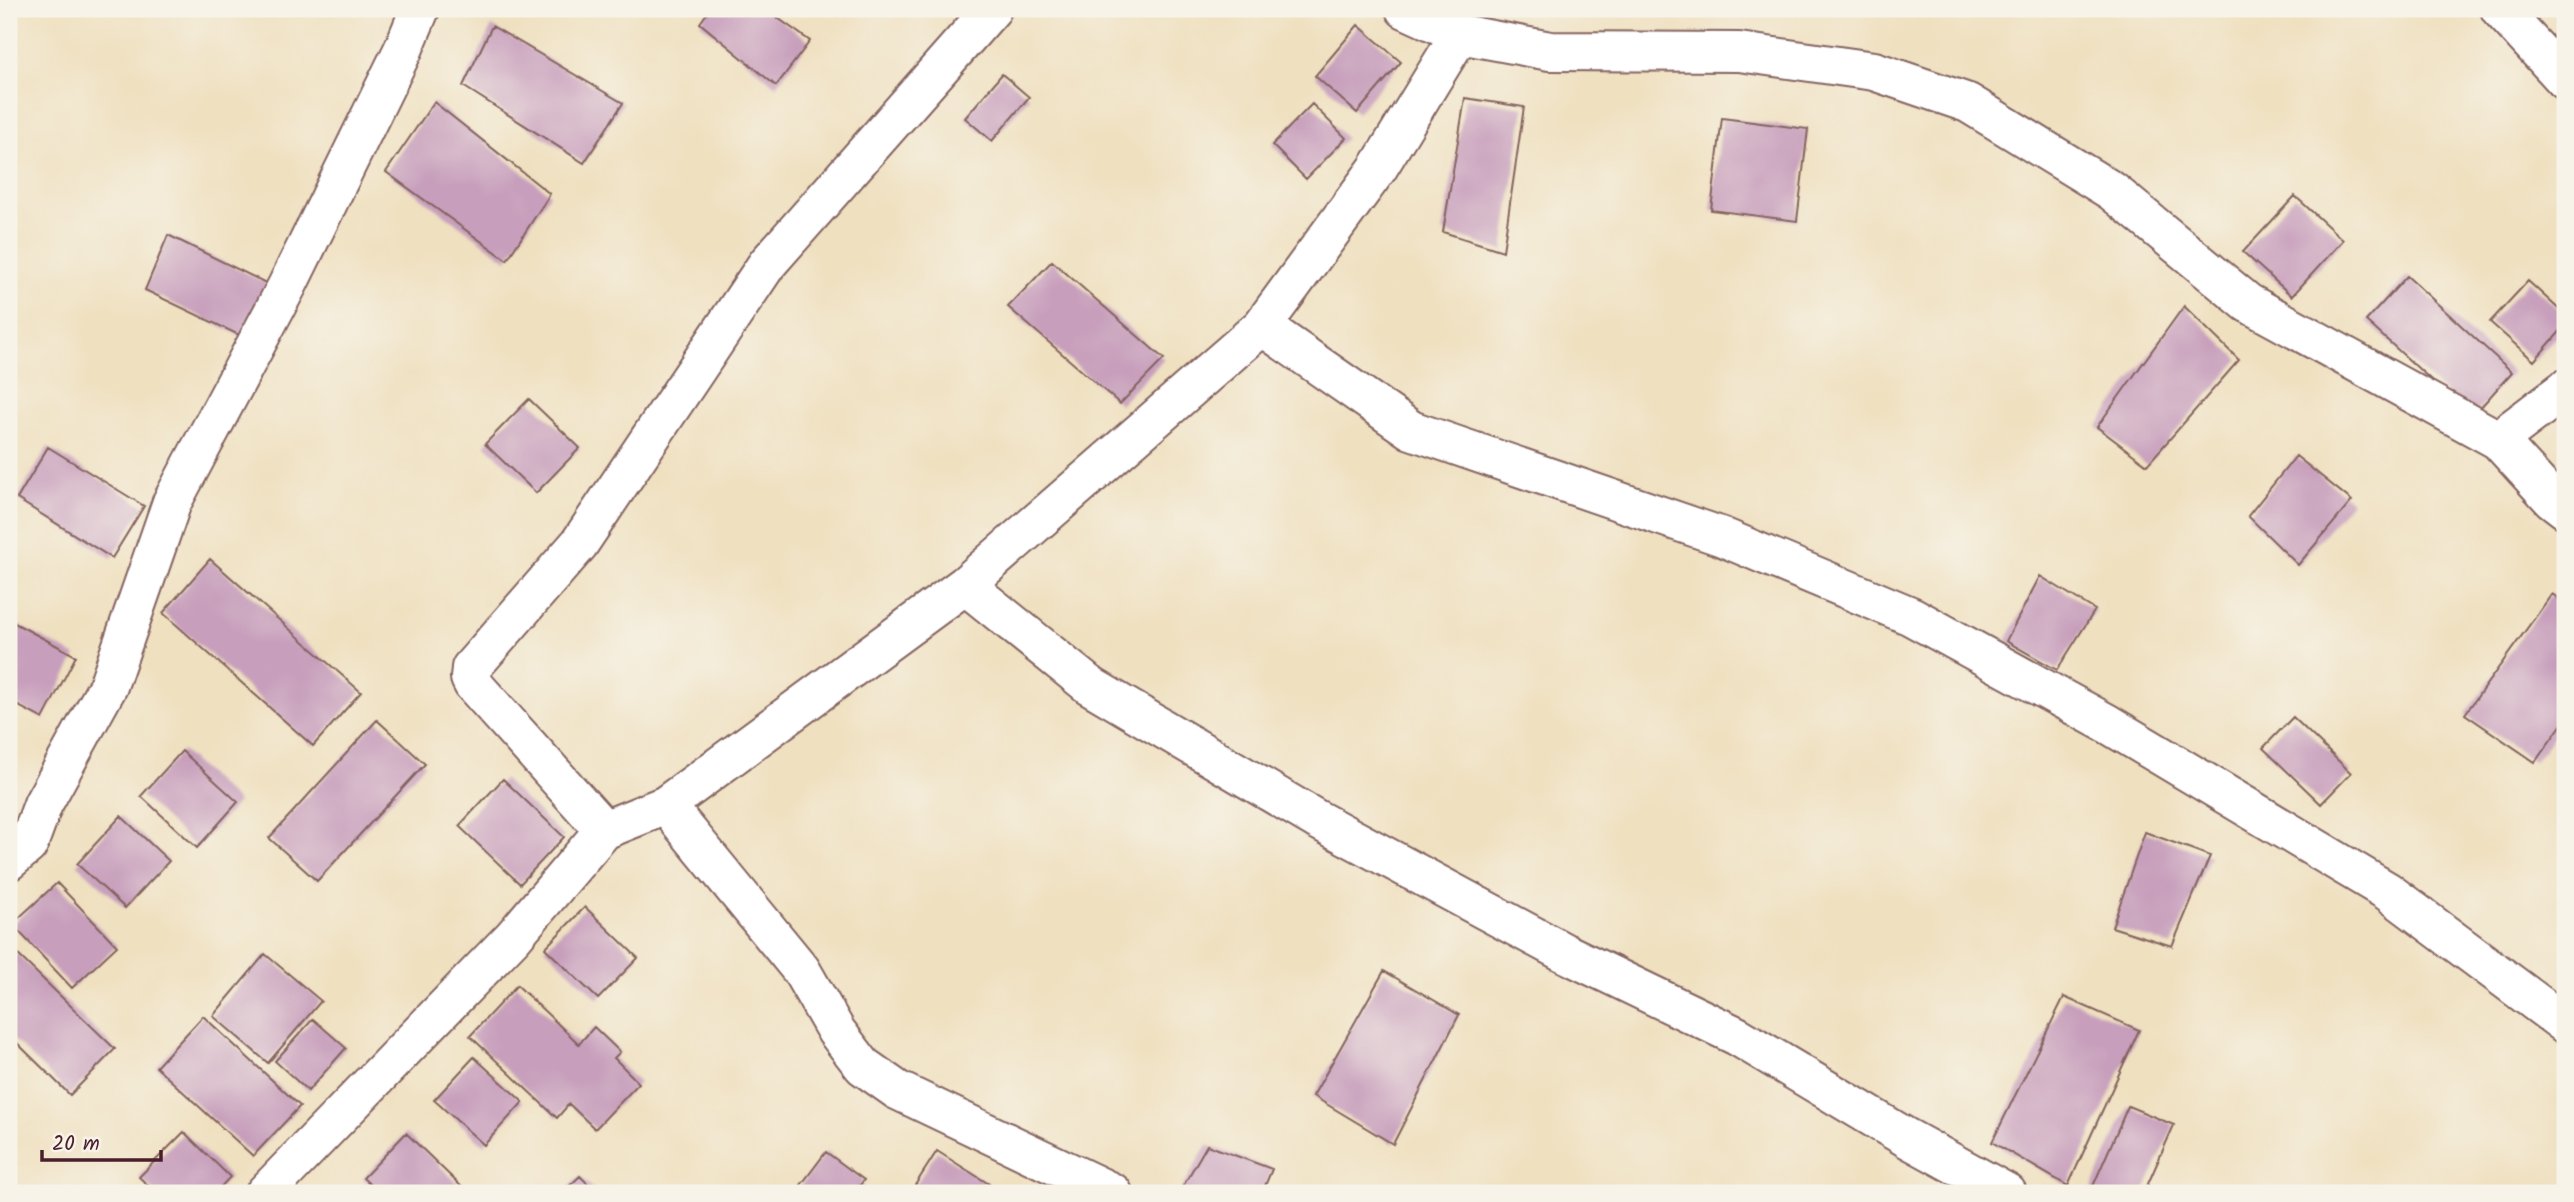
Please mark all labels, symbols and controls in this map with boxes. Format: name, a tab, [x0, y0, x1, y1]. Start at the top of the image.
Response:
scale bar	[42, 1118, 161, 1162]
text: 20 m	[52, 1128, 100, 1161]

